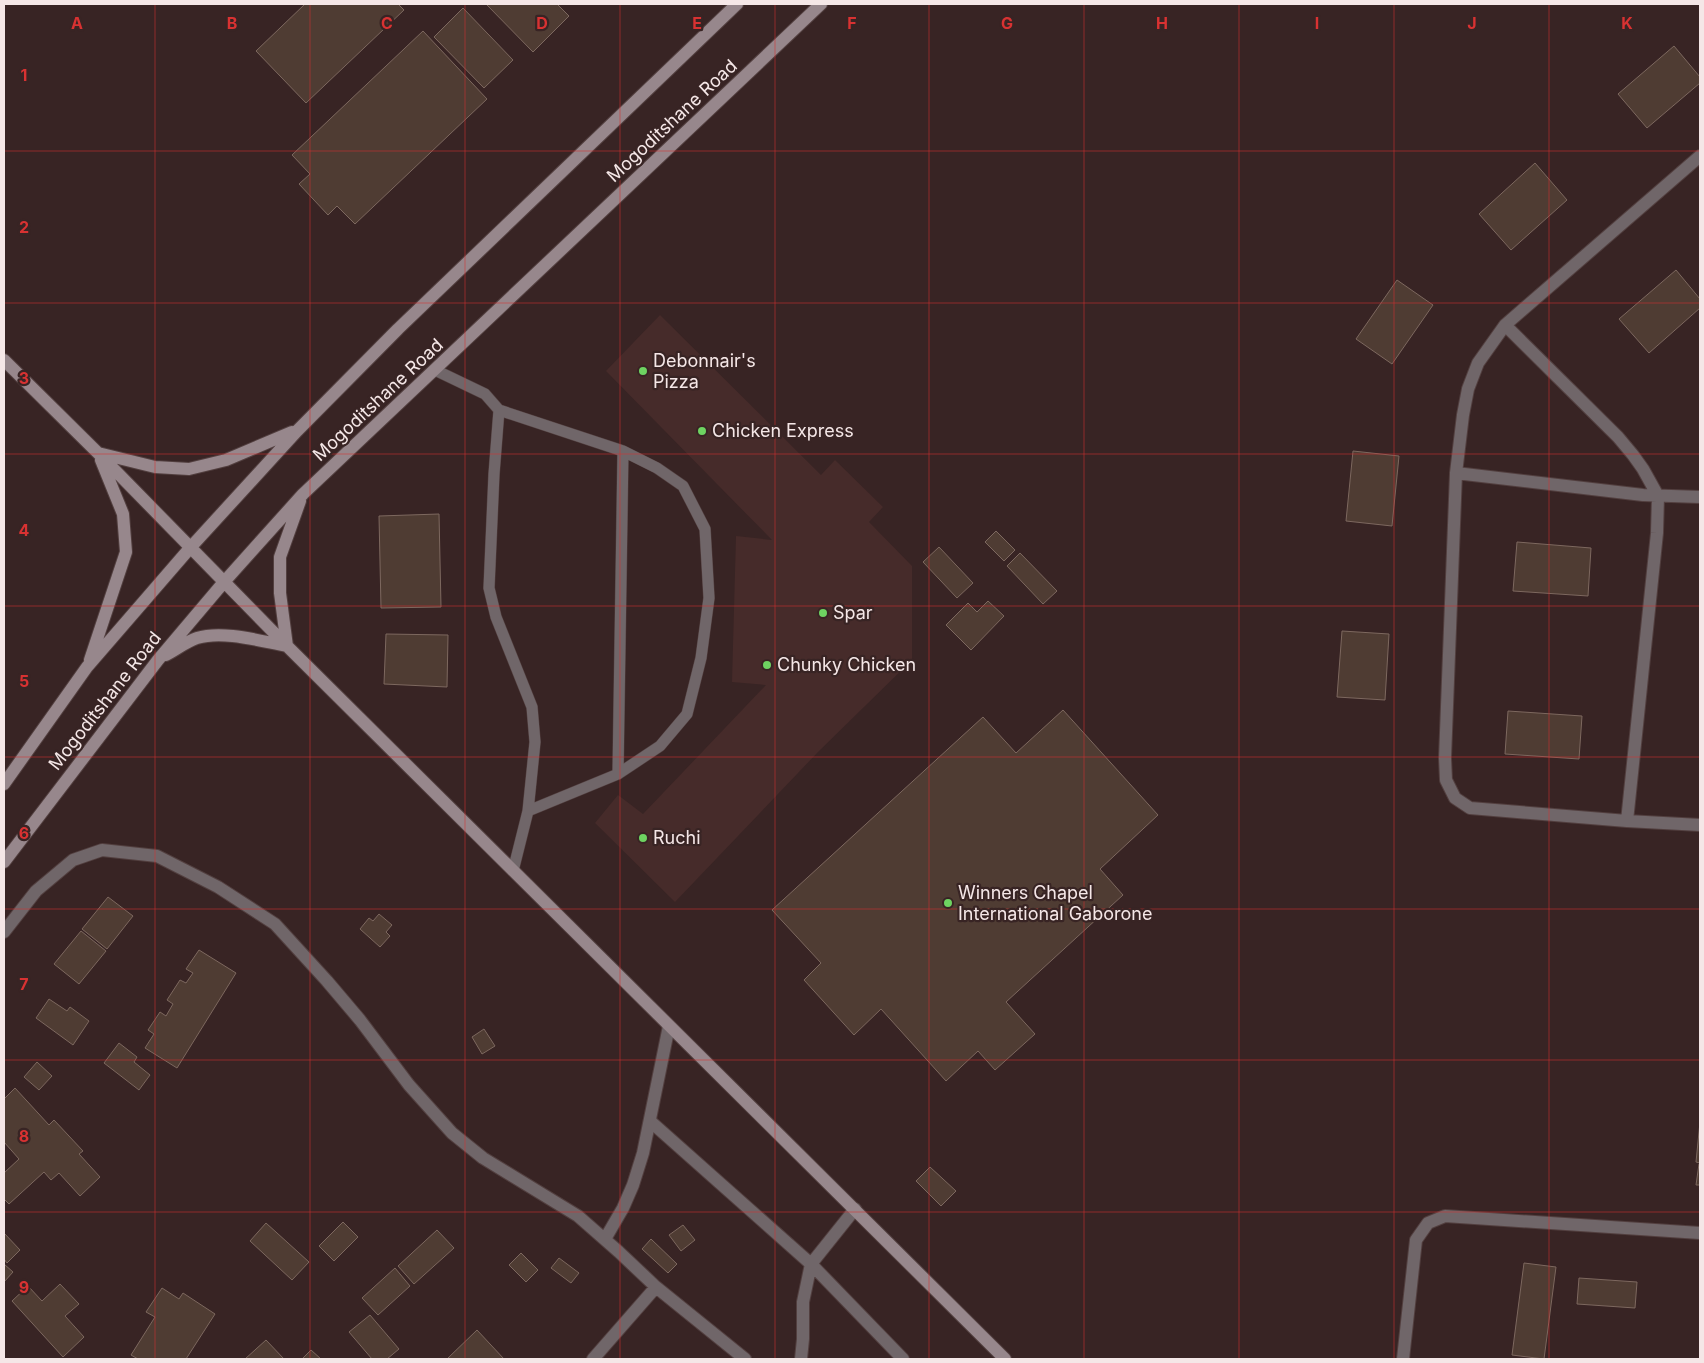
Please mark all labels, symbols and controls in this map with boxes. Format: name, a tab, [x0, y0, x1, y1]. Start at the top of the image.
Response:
text: A	[71, 13, 83, 33]
text: B	[227, 13, 237, 33]
text: C	[381, 13, 393, 33]
text: D	[536, 13, 548, 33]
text: E	[692, 13, 702, 33]
text: F	[847, 13, 857, 33]
text: G	[1001, 13, 1013, 33]
text: H	[1156, 13, 1168, 33]
text: I	[1315, 13, 1319, 33]
text: J	[1467, 13, 1477, 33]
text: K	[1621, 13, 1633, 33]
street label: Mogoditshane Road	[602, 55, 741, 186]
text: 1	[21, 65, 27, 85]
text: 2	[19, 217, 29, 237]
street label: Mogoditshane Road	[308, 334, 447, 465]
place label: Debonnair's Pizza	[653, 350, 756, 392]
marker: Debonnair's Pizza	[637, 365, 649, 377]
text: 3	[19, 368, 29, 388]
place label: Chicken Express	[712, 420, 854, 441]
marker: Chicken Express	[696, 425, 708, 437]
text: 4	[19, 520, 30, 540]
place label: Spar	[833, 602, 873, 623]
marker: Spar	[817, 607, 829, 619]
street label: Mogoditshane Road	[44, 627, 165, 774]
place label: Chunky Chicken	[777, 654, 916, 675]
marker: Chunky Chicken	[761, 659, 773, 671]
text: 5	[19, 671, 29, 691]
text: 6	[19, 823, 29, 843]
place label: Ruchi	[653, 827, 701, 848]
marker: Ruchi	[637, 832, 649, 844]
place label: Winners Chapel International Gaborone	[958, 882, 1152, 924]
marker: Winners Chapel International Gaborone	[942, 897, 954, 909]
text: 7	[19, 974, 29, 994]
text: 8	[19, 1126, 29, 1146]
text: 9	[19, 1277, 29, 1297]

